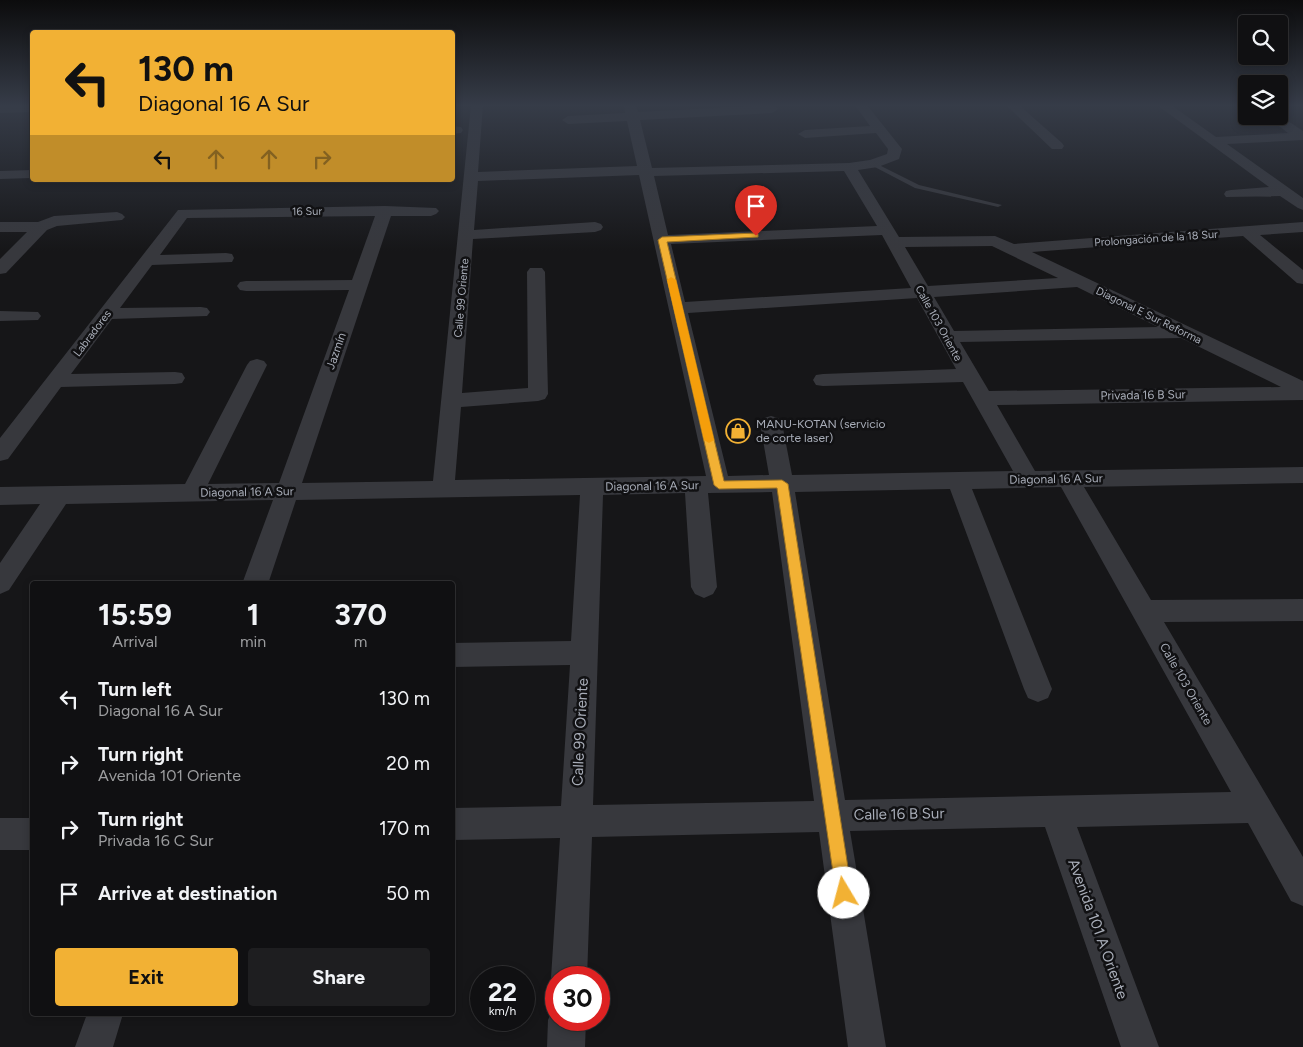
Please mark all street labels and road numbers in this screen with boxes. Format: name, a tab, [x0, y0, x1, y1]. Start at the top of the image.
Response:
street label: 16 Sur	[292, 205, 322, 218]
street label: Prolongación de la 18 Sur	[1094, 228, 1218, 249]
street label: Calle 99 Oriente	[452, 258, 471, 338]
street label: Calle 103 Oriente	[912, 283, 965, 363]
street label: Diagonal E Sur Reforma	[1094, 284, 1204, 347]
street label: Labradores	[71, 308, 114, 359]
street label: Jazmín	[323, 331, 349, 371]
street label: Privada 16 B Sur	[1100, 387, 1186, 403]
street label: Diagonal 16 A Sur	[1009, 471, 1103, 487]
street label: Diagonal 16 A Sur	[605, 478, 699, 494]
street label: Diagonal 16 A Sur	[200, 484, 294, 500]
street label: Calle 103 Oriente	[1157, 641, 1215, 728]
street label: Calle 99 Oriente	[568, 677, 592, 787]
street label: Calle 16 B Sur	[853, 804, 945, 824]
street label: Avenida 101 A Oriente	[1064, 856, 1132, 1002]

